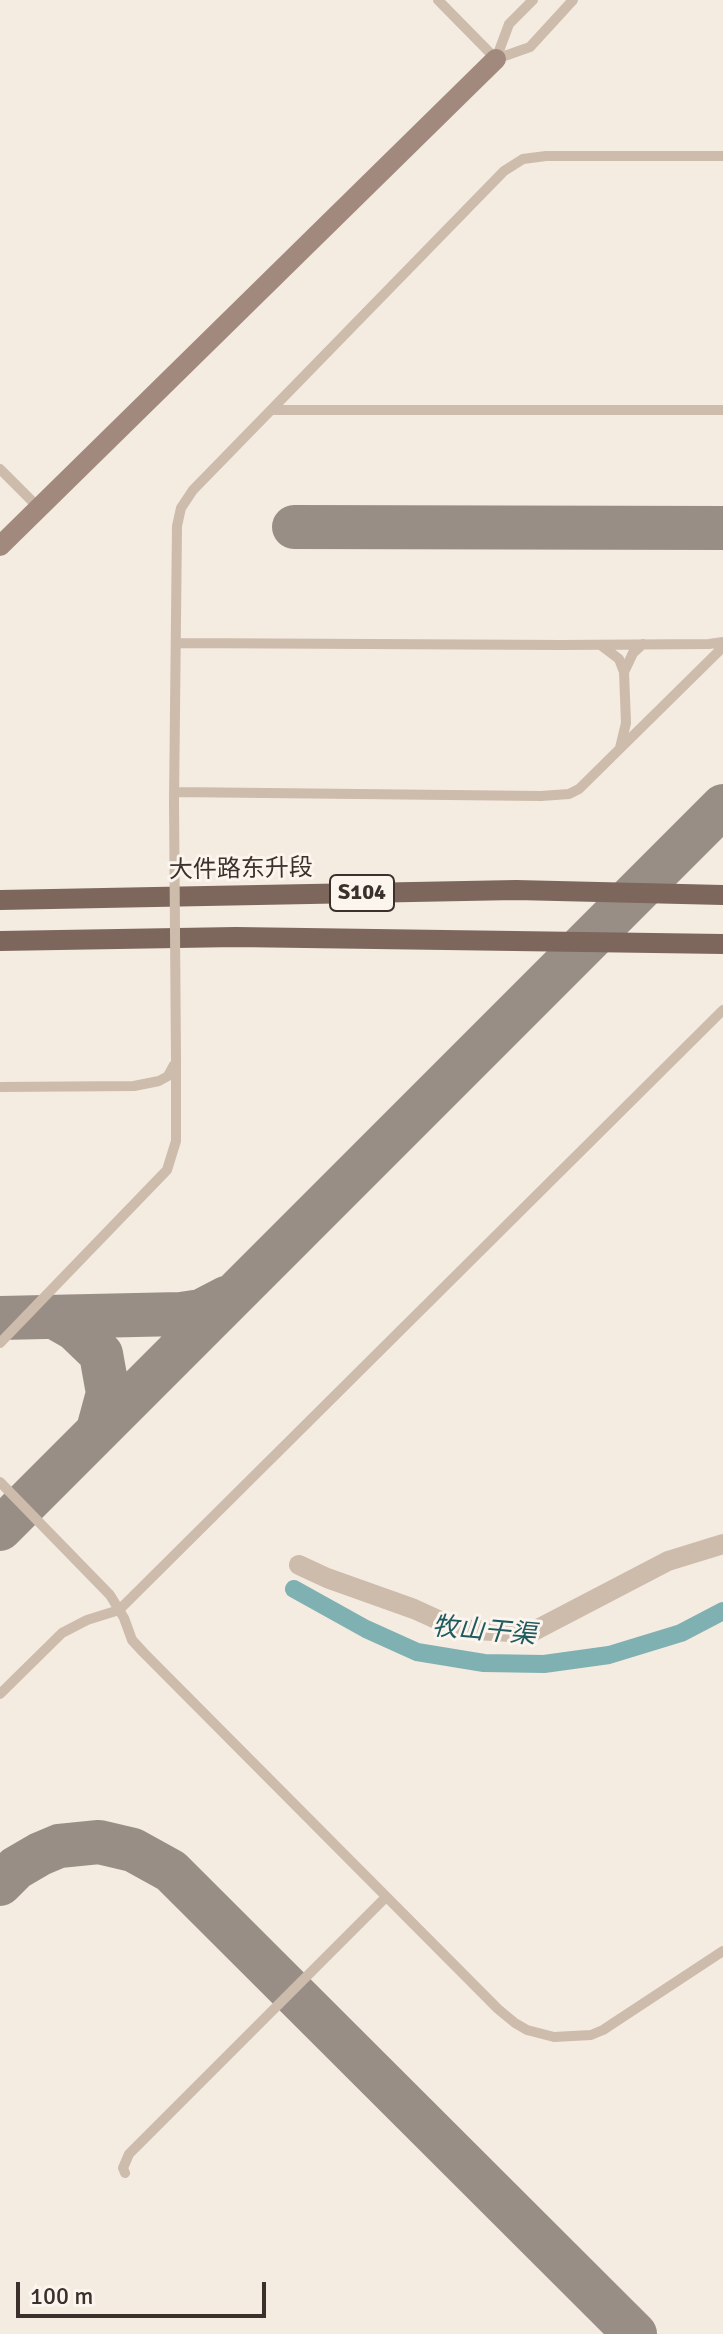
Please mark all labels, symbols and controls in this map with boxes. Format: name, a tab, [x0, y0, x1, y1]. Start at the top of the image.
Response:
street label: 大件路东升段	[169, 854, 313, 886]
road number: S104	[330, 875, 394, 911]
water label: 牧山干渠	[431, 1612, 537, 1652]
scale bar	[20, 2266, 270, 2316]
text: 100 m	[30, 2281, 93, 2311]

